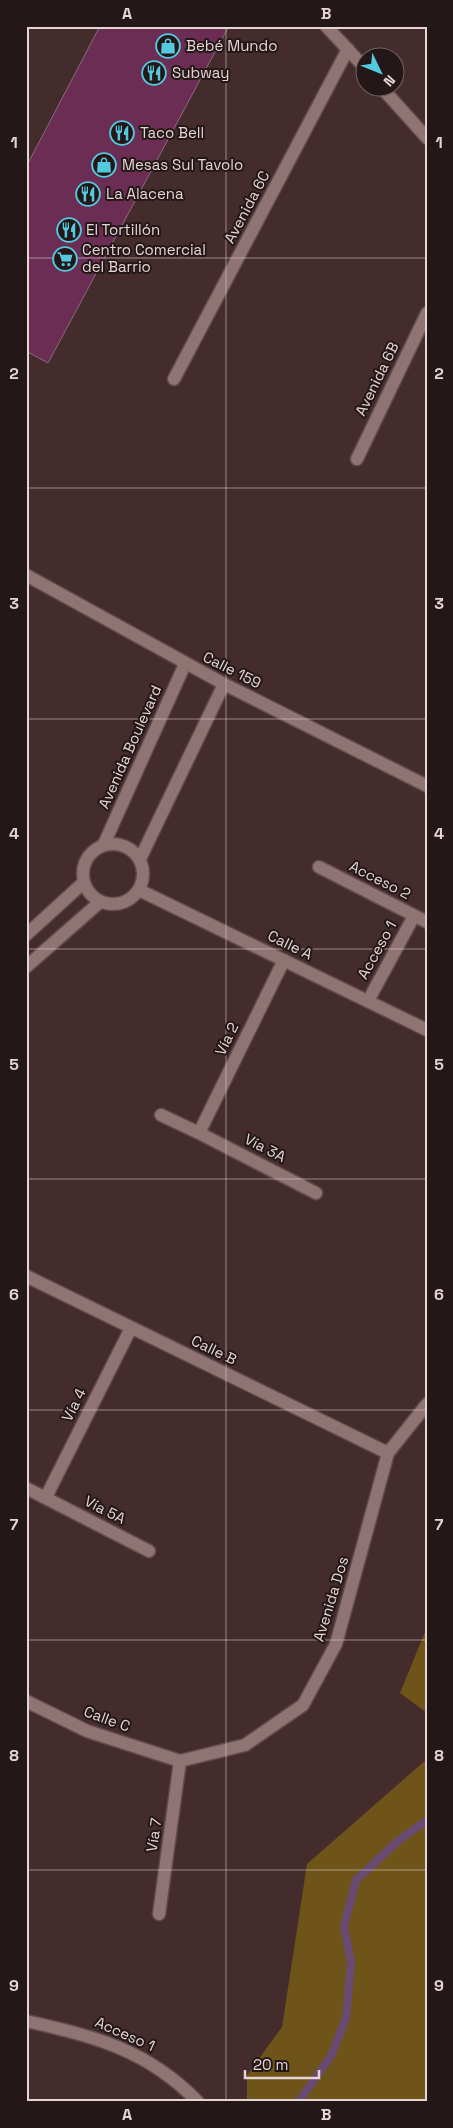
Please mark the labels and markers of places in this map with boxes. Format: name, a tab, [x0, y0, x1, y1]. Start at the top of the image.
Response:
shop icon: Bebé Mundo	[155, 33, 181, 59]
place label: Bebé Mundo	[186, 36, 277, 55]
restaurant icon: Subway	[141, 60, 167, 86]
place label: Subway	[172, 63, 229, 82]
restaurant icon: Taco Bell	[109, 120, 135, 146]
place label: Taco Bell	[140, 123, 204, 142]
shop icon: Mesas Sul Tavolo	[91, 152, 117, 178]
place label: Mesas Sul Tavolo	[122, 155, 243, 174]
restaurant icon: La Alacena	[75, 181, 101, 207]
place label: La Alacena	[106, 184, 184, 203]
restaurant icon: El Tortillón	[56, 217, 82, 243]
place label: El Tortillón	[86, 220, 160, 239]
place label: Centro Comercial del Barrio	[82, 240, 206, 276]
supermarket icon: Centro Comercial del Barrio	[52, 246, 78, 272]

